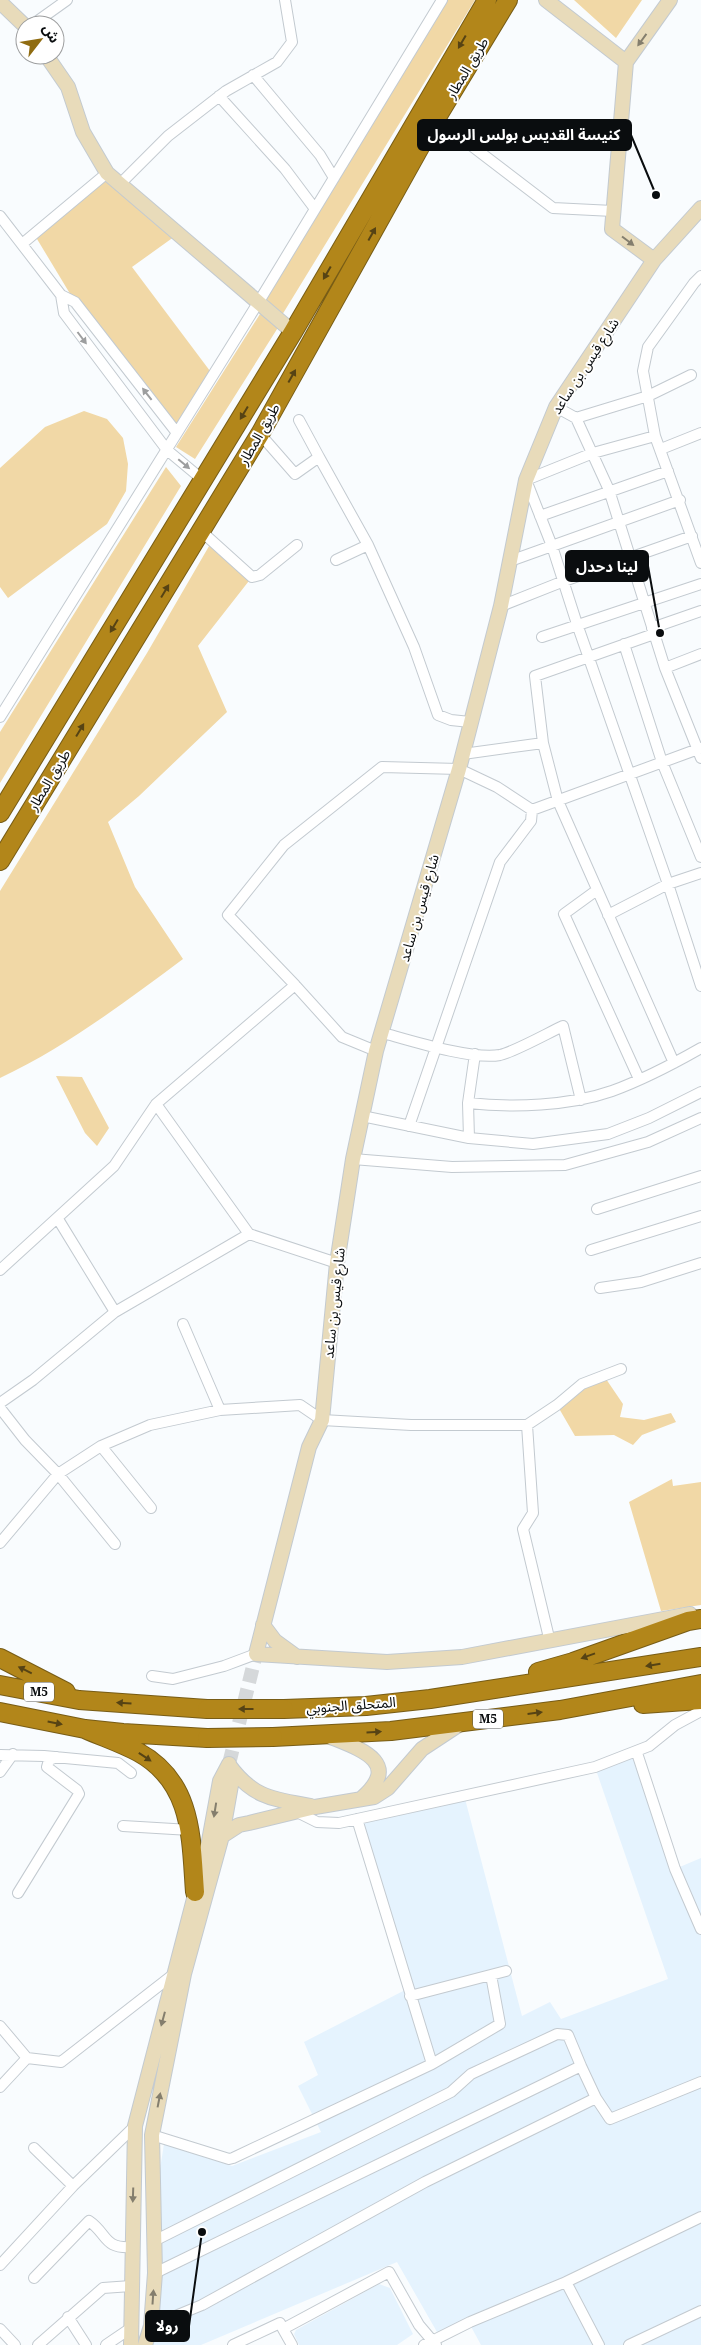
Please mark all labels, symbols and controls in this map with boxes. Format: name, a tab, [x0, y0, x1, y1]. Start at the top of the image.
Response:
north arrow	[15, 15, 65, 65]
text: ش	[38, 20, 65, 46]
one-way arrow	[637, 33, 647, 47]
street label: طريق المطار	[440, 34, 493, 103]
one-way arrow	[458, 35, 466, 50]
callout: كنيسة القديس بولس الرسول	[418, 120, 631, 150]
text: كنيسة القديس بولس الرسول	[428, 124, 621, 144]
one-way arrow	[367, 228, 376, 241]
one-way arrow	[621, 236, 635, 246]
one-way arrow	[323, 267, 332, 280]
street label: شارع قيس بن ساعد	[546, 314, 624, 419]
one-way arrow	[77, 331, 88, 344]
one-way arrow	[288, 370, 297, 383]
one-way arrow	[142, 387, 152, 401]
street label: طريق المطار	[233, 400, 285, 469]
one-way arrow	[239, 406, 249, 419]
one-way arrow	[178, 458, 190, 469]
callout: لينا دحدل	[566, 551, 648, 581]
text: لينا دحدل	[576, 556, 638, 576]
one-way arrow	[160, 585, 169, 598]
one-way arrow	[109, 620, 119, 633]
one-way arrow	[75, 723, 85, 736]
street label: طريق المطار	[22, 746, 75, 815]
street label: شارع قيس بن ساعد	[394, 852, 445, 964]
street label: شارع قيس بن ساعد	[318, 1247, 351, 1359]
one-way arrow	[581, 1653, 596, 1661]
one-way arrow	[644, 1661, 660, 1669]
one-way arrow	[17, 1666, 32, 1674]
road number: M5	[24, 1682, 54, 1701]
street label: المتحلق الجنوبي	[306, 1692, 397, 1719]
one-way arrow	[115, 1699, 131, 1707]
one-way arrow	[237, 1705, 253, 1713]
one-way arrow	[527, 1709, 543, 1717]
road number: M5	[473, 1710, 503, 1728]
one-way arrow	[48, 1720, 64, 1728]
one-way arrow	[366, 1728, 382, 1736]
one-way arrow	[138, 1752, 152, 1762]
one-way arrow	[210, 1803, 218, 1819]
one-way arrow	[159, 2011, 167, 2026]
one-way arrow	[155, 2092, 163, 2108]
one-way arrow	[129, 2187, 137, 2203]
one-way arrow	[149, 2289, 157, 2305]
callout: رولا	[146, 2311, 189, 2341]
text: رولا	[155, 2315, 179, 2335]

